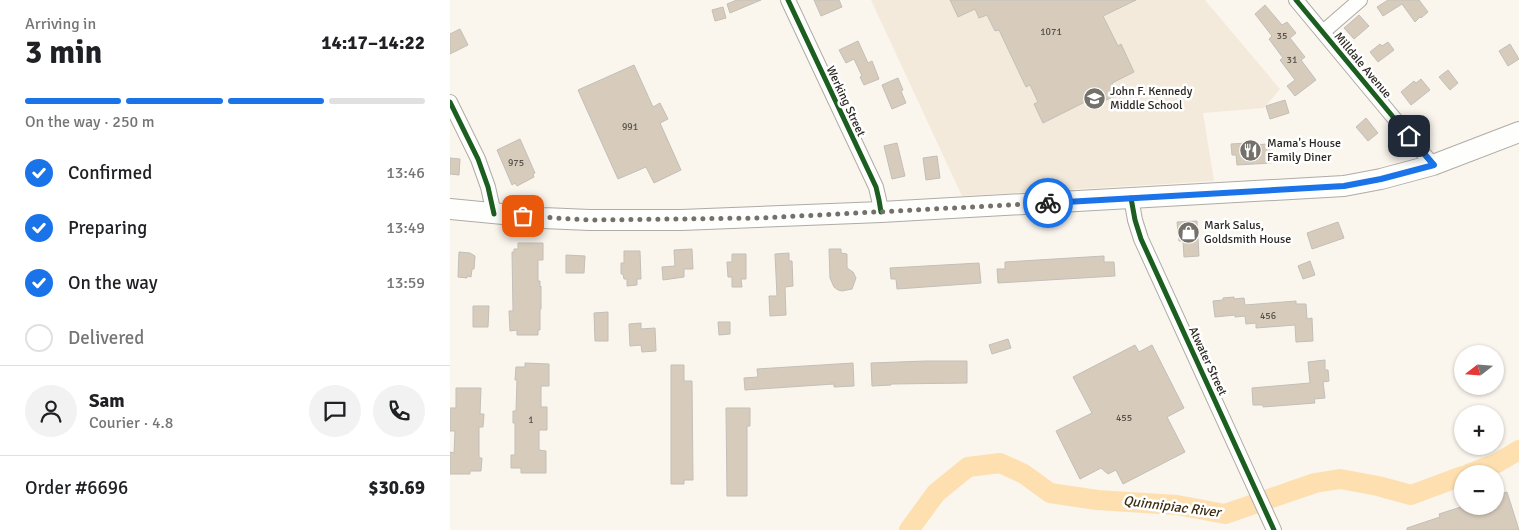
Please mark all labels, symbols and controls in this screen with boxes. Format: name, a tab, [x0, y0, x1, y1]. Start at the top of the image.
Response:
text: Arriving in	[25, 14, 96, 34]
house number: 1071	[1040, 26, 1062, 38]
street label: Milldale Avenue	[1331, 29, 1395, 101]
house number: 35	[1277, 30, 1287, 42]
text: 14:17–14:22	[321, 31, 425, 55]
text: 3 min	[25, 33, 102, 72]
house number: 31	[1287, 54, 1297, 66]
street label: Werking Street	[823, 64, 868, 139]
place label: John F. Kennedy Middle School	[1110, 84, 1193, 113]
school or university icon: John F. Kennedy Middle School	[1082, 86, 1106, 110]
text: On the way · 250 m	[25, 112, 155, 132]
pin	[1388, 115, 1430, 157]
house number: 991	[622, 121, 638, 133]
icon: home	[1395, 122, 1423, 150]
place label: Mama's House Family Diner	[1267, 136, 1341, 165]
restaurant icon: Mama's House Family Diner	[1239, 138, 1263, 162]
house number: 975	[508, 157, 524, 169]
icon: check	[25, 159, 53, 187]
text: Confirmed	[68, 161, 152, 185]
text: 13:46	[386, 163, 425, 183]
courier	[1023, 178, 1073, 228]
icon: bike	[1034, 189, 1062, 217]
pin	[502, 195, 544, 237]
icon: bag	[509, 202, 537, 230]
icon: check	[25, 214, 53, 242]
text: Preparing	[68, 216, 147, 240]
text: 13:49	[386, 218, 425, 238]
place label: Mark Salus, Goldsmith House	[1204, 218, 1291, 247]
shop icon: Mark Salus, Goldsmith House	[1176, 220, 1200, 244]
icon: check	[25, 269, 53, 297]
text: On the way	[68, 271, 158, 295]
text: 13:59	[386, 273, 425, 293]
house number: 456	[1260, 310, 1276, 322]
street label: Atwater Street	[1185, 324, 1230, 398]
text: Delivered	[68, 326, 144, 350]
north arrow	[1454, 345, 1504, 395]
map controls	[1454, 345, 1504, 515]
button: person	[25, 385, 77, 437]
button: chat	[309, 385, 361, 437]
button: phone	[373, 385, 425, 437]
text: Sam	[89, 389, 125, 413]
button: +	[1454, 405, 1504, 455]
house number: 455	[1116, 412, 1132, 424]
text: Courier · 4.8	[89, 413, 173, 433]
house number: 1	[528, 414, 534, 426]
button: −	[1454, 465, 1504, 515]
text: Order #6696	[25, 476, 128, 500]
text: $30.69	[368, 476, 425, 500]
water label: Quinnipiac River	[1122, 492, 1223, 521]

